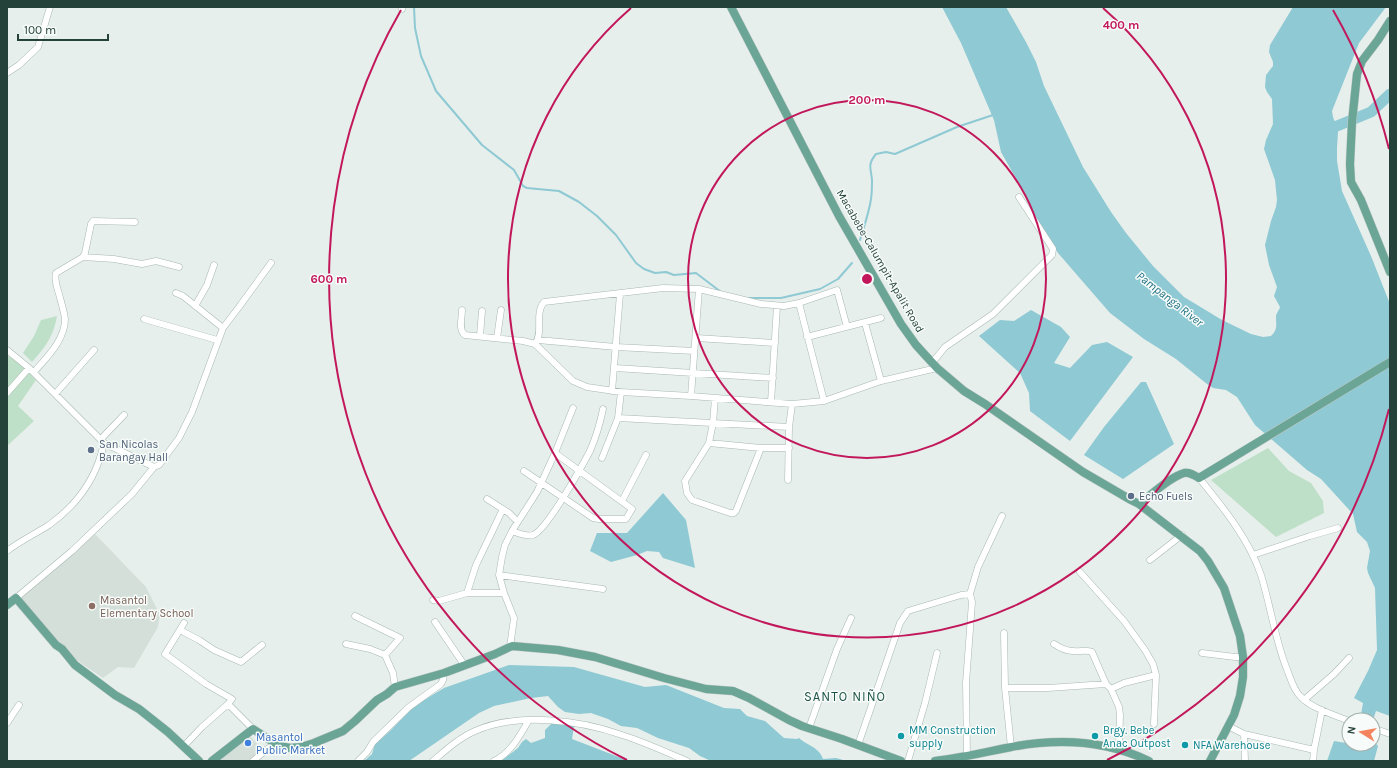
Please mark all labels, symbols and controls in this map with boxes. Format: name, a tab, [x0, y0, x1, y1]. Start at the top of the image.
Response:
scale bar	[18, 16, 108, 42]
text: 400 m	[1103, 18, 1139, 32]
text: 100 m	[24, 23, 56, 37]
text: 200 m	[849, 93, 885, 107]
street label: Macabebe-Calumpit-Apalit Road	[834, 187, 926, 335]
water label: Pampanga River	[1134, 269, 1207, 330]
text: 600 m	[311, 272, 347, 286]
centre of rings	[860, 272, 874, 286]
place label: San Nicolas Barangay Hall	[99, 438, 168, 464]
marker: San Nicolas Barangay Hall	[86, 445, 96, 455]
place label: Echo Fuels	[1139, 490, 1193, 503]
marker: Echo Fuels	[1126, 491, 1136, 501]
place label: Masantol Elementary School	[100, 594, 193, 620]
marker: Masantol Elementary School	[87, 601, 97, 611]
district label: SANTO NIÑO	[804, 689, 886, 704]
north arrow	[1341, 712, 1381, 752]
place label: MM Construction supply	[909, 724, 996, 750]
place label: Brgy. Bebe Anac Outpost	[1103, 724, 1171, 750]
text: N	[1345, 725, 1359, 735]
place label: Masantol Public Market	[256, 731, 325, 757]
marker: MM Construction supply	[896, 731, 906, 741]
marker: Brgy. Bebe Anac Outpost	[1090, 731, 1100, 741]
marker: Masantol Public Market	[243, 738, 253, 748]
place label: NFA Warehouse	[1193, 739, 1271, 752]
marker: NFA Warehouse	[1180, 740, 1190, 750]

